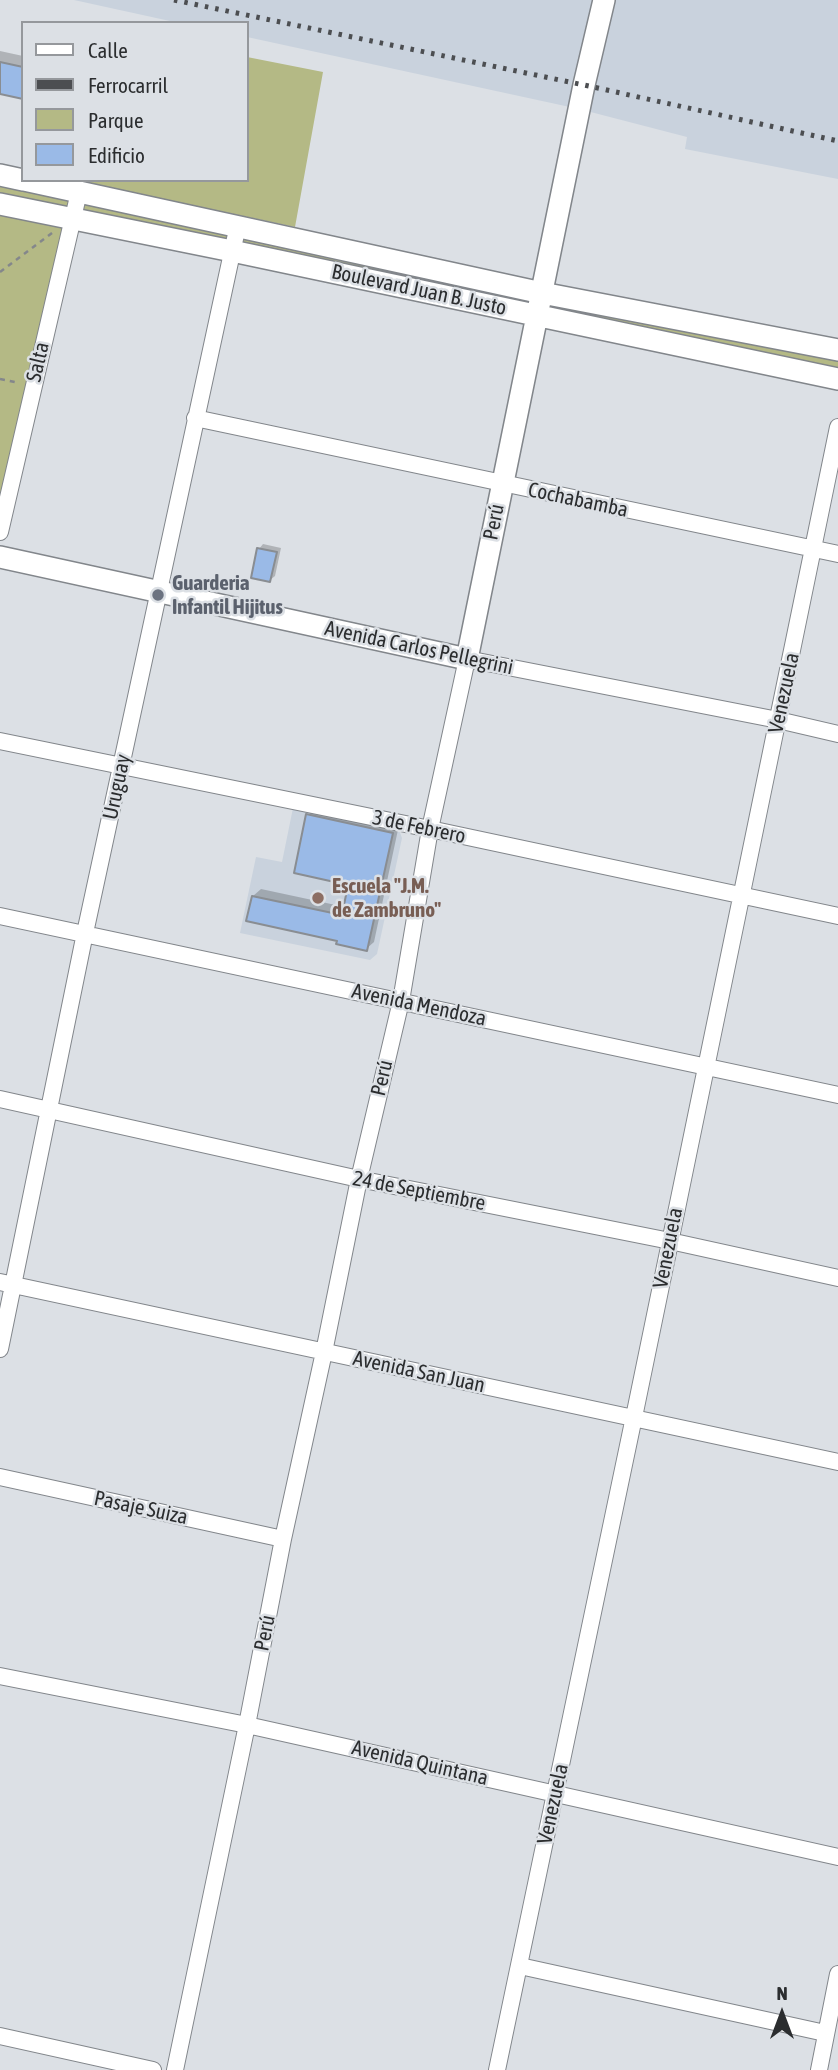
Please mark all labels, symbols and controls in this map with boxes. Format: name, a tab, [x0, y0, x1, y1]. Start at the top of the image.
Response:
legend	[21, 21, 248, 182]
text: Calle	[88, 38, 128, 62]
text: Ferrocarril	[88, 73, 168, 97]
text: Parque	[88, 108, 143, 132]
text: Edificio	[88, 143, 145, 167]
street label: Boulevard Juan B. Justo	[329, 259, 509, 321]
street label: Salta	[21, 340, 55, 384]
street label: Cochabamba	[526, 477, 630, 523]
street label: Perú	[478, 502, 510, 542]
place label: Guarderia Infantil Hijitus	[172, 570, 283, 620]
marker: Guarderia Infantil Hijitus	[150, 587, 166, 603]
street label: Avenida Carlos Pellegrini	[323, 616, 515, 680]
street label: Venezuela	[763, 651, 805, 735]
street label: Uruguay	[98, 752, 136, 822]
street label: 3 de Febrero	[370, 805, 468, 849]
place label: Escuela "J.M. de Zambruno"	[332, 873, 441, 923]
marker: Escuela "J.M. de Zambruno"	[310, 890, 326, 906]
street label: Avenida Mendoza	[350, 978, 488, 1032]
street label: Perú	[366, 1058, 398, 1098]
street label: 24 de Septiembre	[351, 1166, 487, 1216]
street label: Venezuela	[648, 1206, 688, 1290]
street label: Avenida San Juan	[351, 1346, 487, 1398]
street label: Pasaje Suiza	[92, 1486, 190, 1530]
street label: Perú	[249, 1613, 281, 1653]
street label: Avenida Quintana	[349, 1735, 491, 1791]
street label: Venezuela	[532, 1762, 574, 1846]
north arrow	[747, 1979, 817, 2049]
text: N	[776, 1982, 788, 2004]

